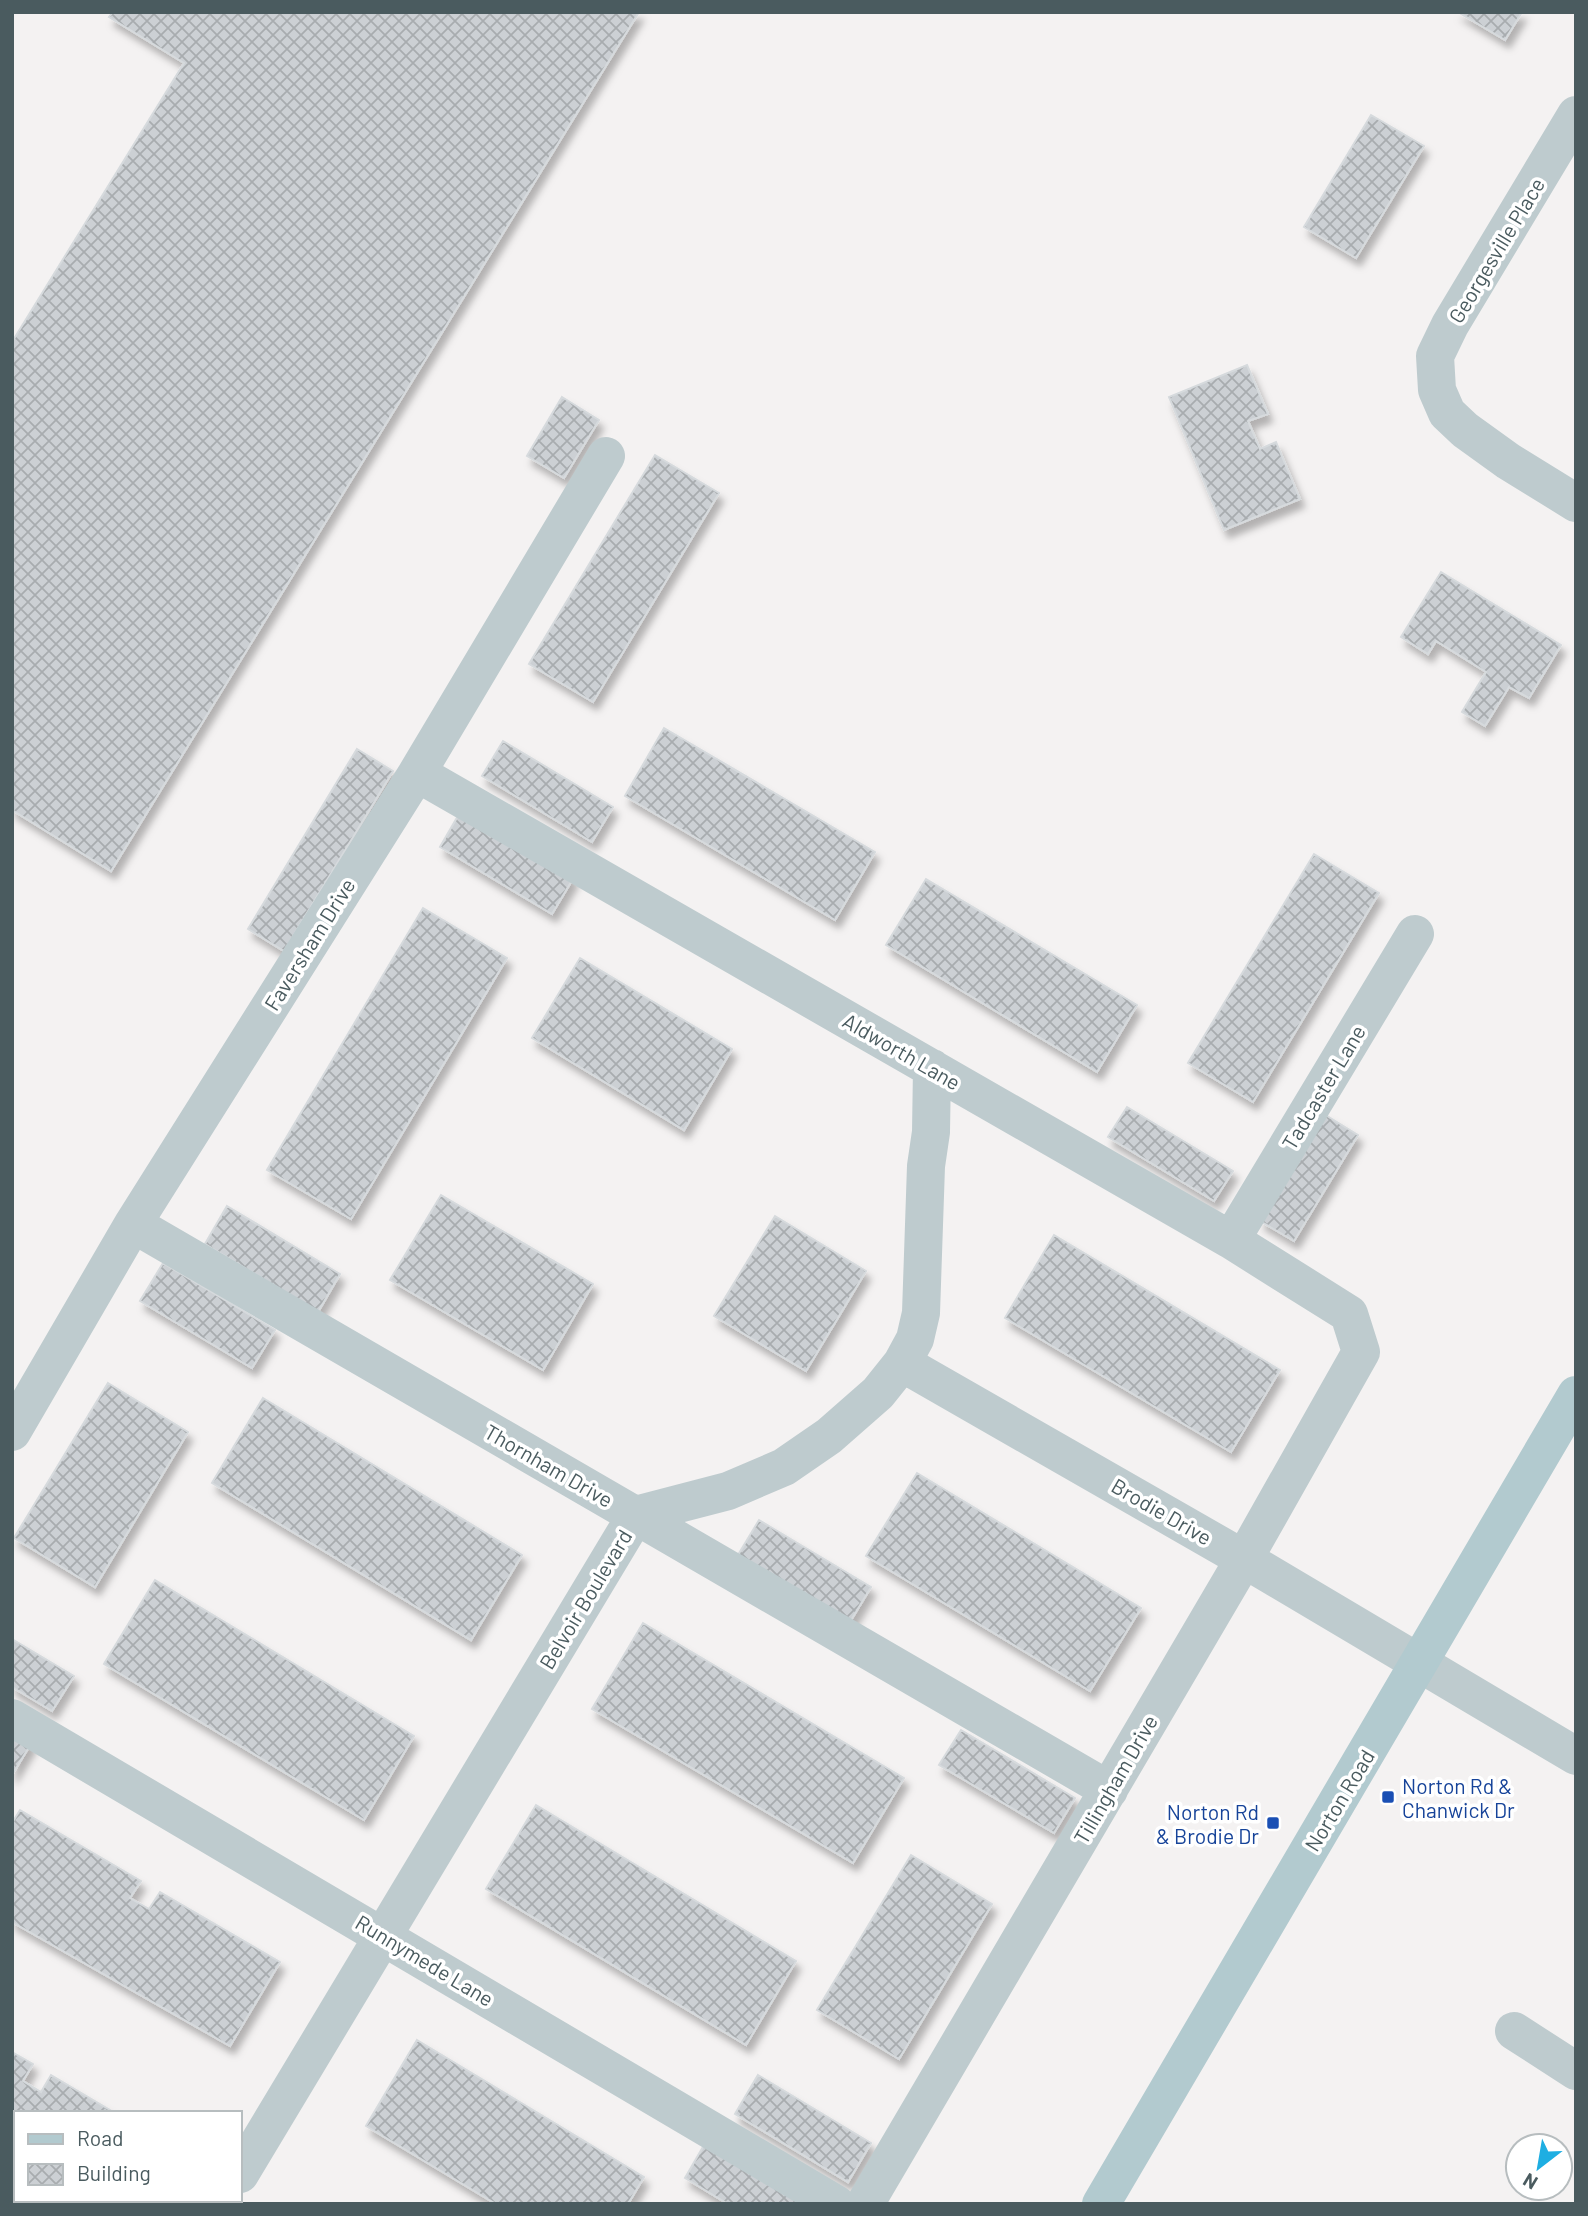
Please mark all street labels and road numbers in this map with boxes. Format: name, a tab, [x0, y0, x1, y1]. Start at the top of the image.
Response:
street label: Georgesville Place	[1443, 173, 1549, 327]
street label: Faversham Drive	[258, 873, 360, 1015]
street label: Aldworth Lane	[839, 1007, 965, 1095]
street label: Tadcaster Lane	[1276, 1020, 1370, 1154]
street label: Thornham Drive	[480, 1418, 618, 1512]
street label: Brodie Drive	[1108, 1472, 1216, 1550]
street label: Belvoir Boulevard	[533, 1525, 637, 1673]
street label: Tillingham Drive	[1068, 1710, 1162, 1848]
street label: Norton Road	[1299, 1745, 1379, 1855]
street label: Runnymede Lane	[351, 1909, 499, 2011]

